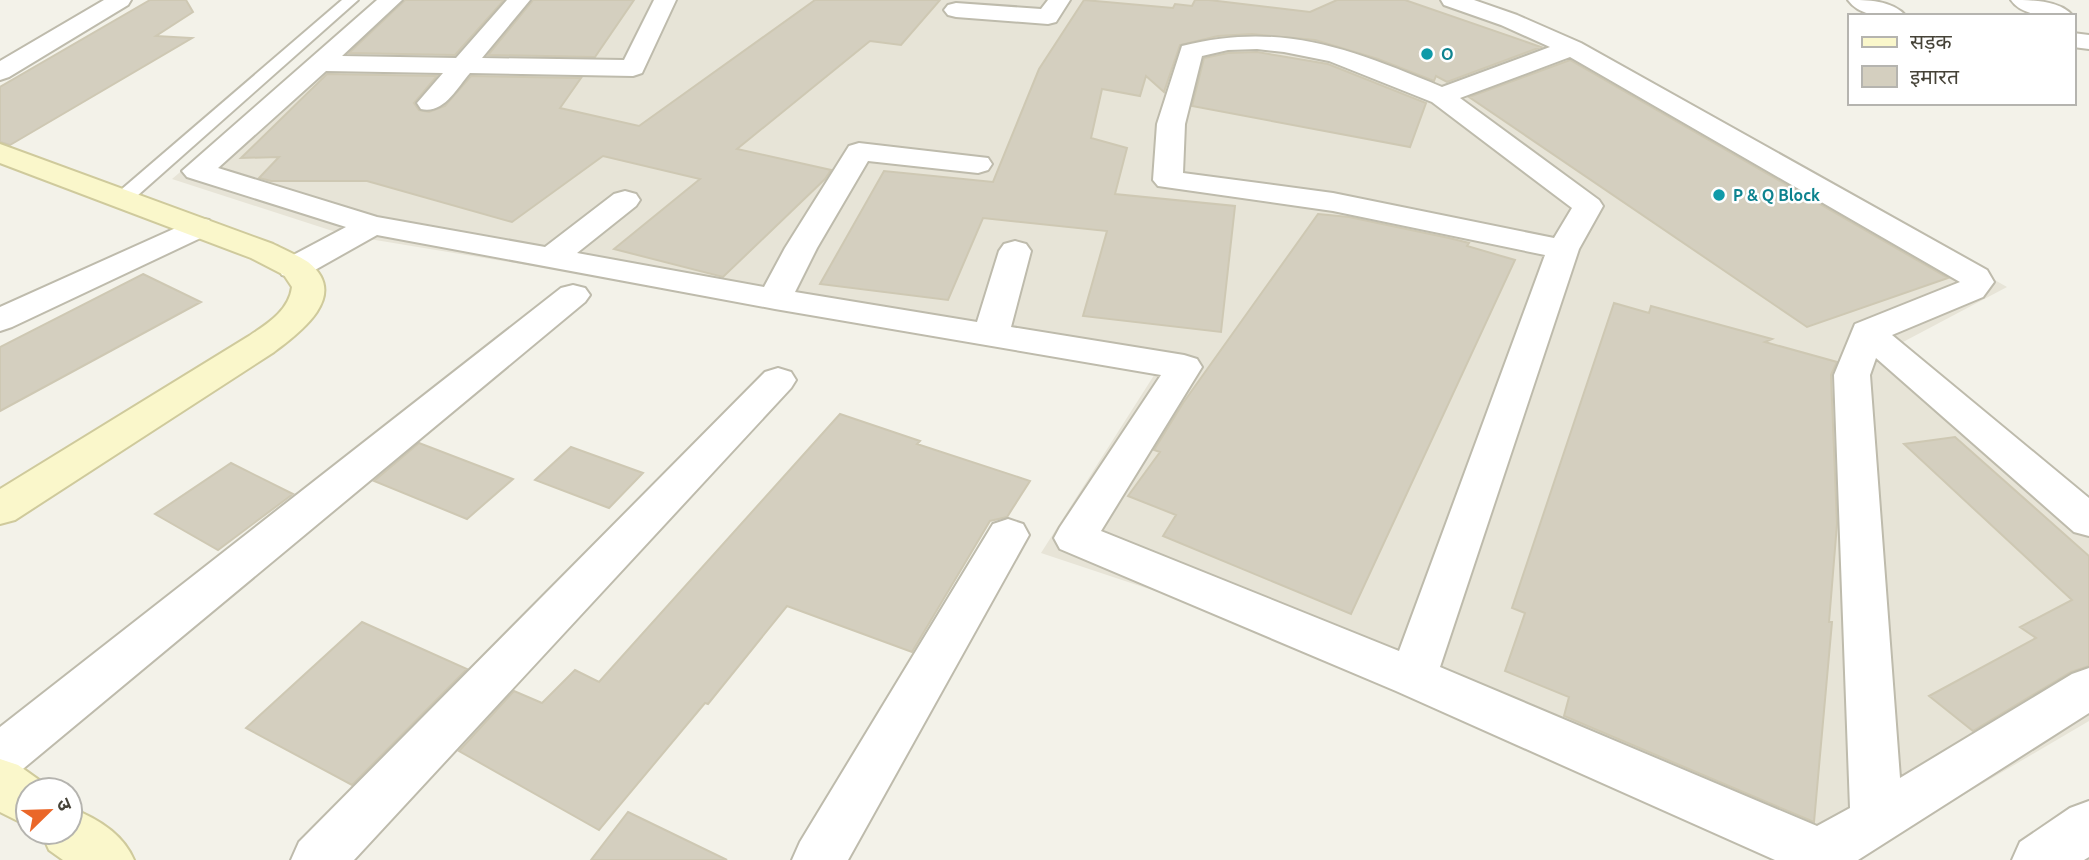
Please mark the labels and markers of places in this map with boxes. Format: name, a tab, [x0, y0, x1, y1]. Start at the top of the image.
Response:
place label: O	[1441, 45, 1454, 63]
marker: O	[1419, 46, 1435, 62]
place label: P & Q Block	[1733, 186, 1820, 204]
marker: P & Q Block	[1711, 187, 1727, 203]

